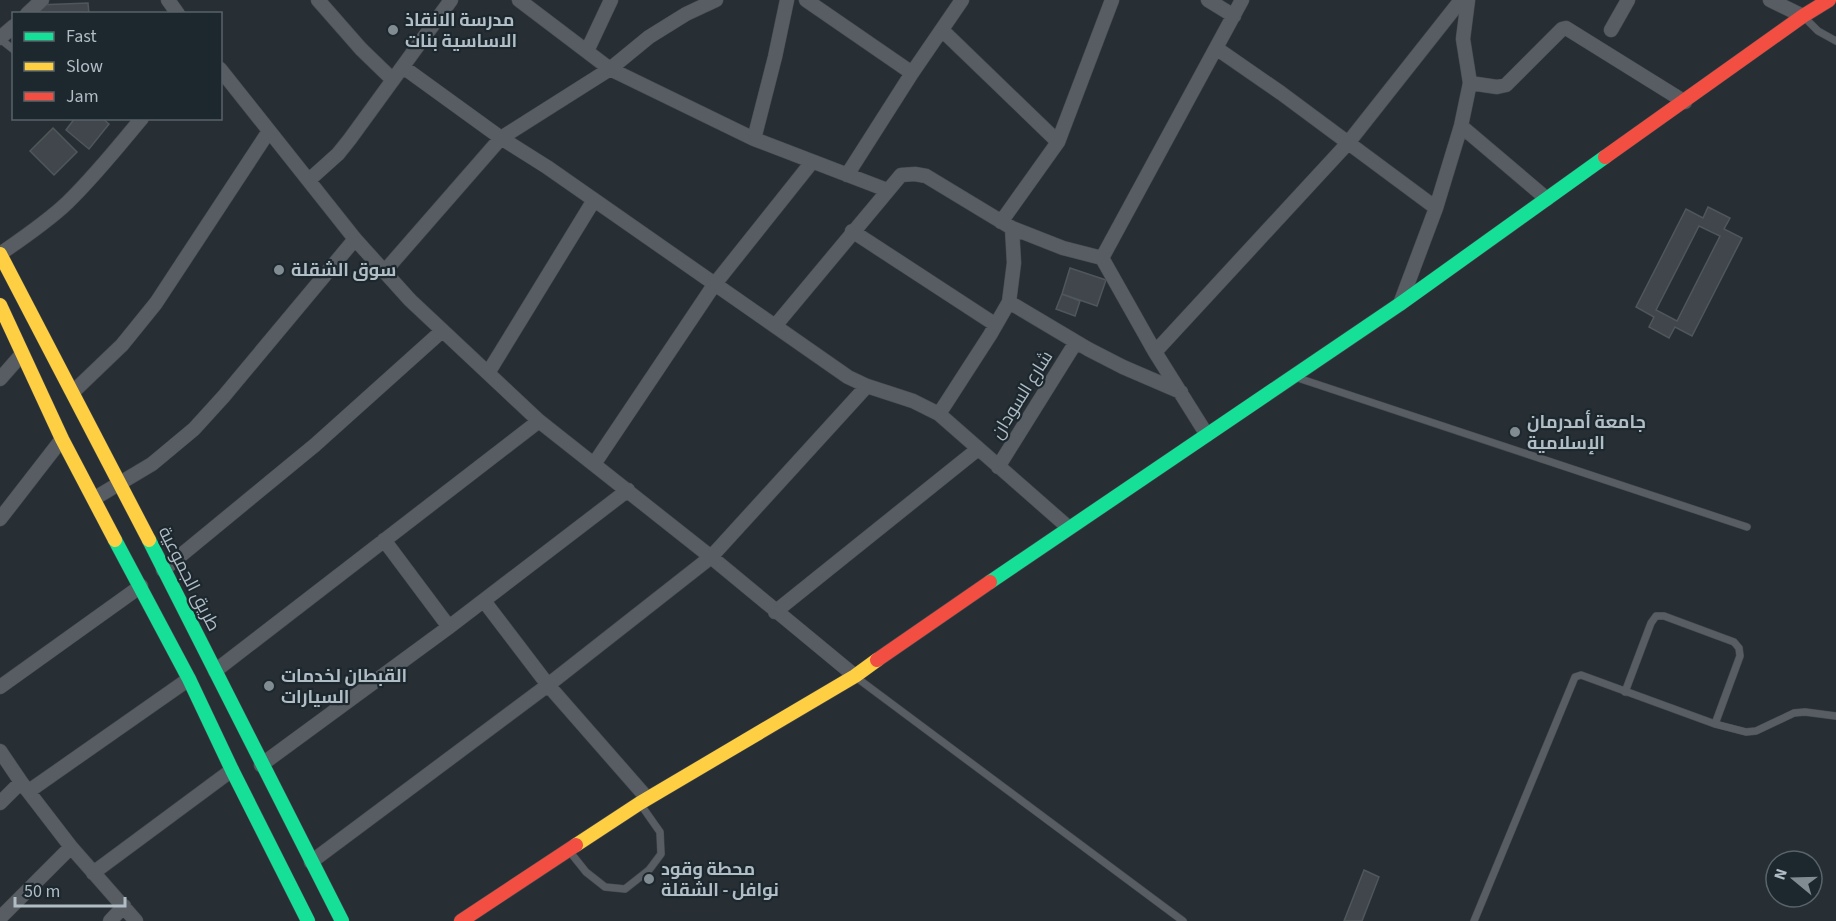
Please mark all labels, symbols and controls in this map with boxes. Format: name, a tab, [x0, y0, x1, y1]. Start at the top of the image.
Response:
place label: مدرسة الانقاذ الاساسية بنات	[405, 8, 517, 54]
legend	[12, 12, 222, 120]
marker: مدرسة الانقاذ الاساسية بنات	[386, 23, 400, 37]
text: Fast	[66, 24, 97, 49]
text: Slow	[66, 54, 103, 79]
text: Jam	[66, 84, 99, 109]
place label: سوق الشقلة	[291, 258, 396, 283]
marker: سوق الشقلة	[272, 263, 286, 277]
street label: شارع السودان	[985, 346, 1059, 444]
place label: جامعة أمدرمان الإسلامية	[1527, 409, 1646, 456]
marker: جامعة أمدرمان الإسلامية	[1508, 425, 1522, 439]
street label: طريق الجموعية	[152, 522, 226, 636]
place label: القبطان لخدمات السيارات	[281, 664, 407, 710]
marker: القبطان لخدمات السيارات	[262, 679, 276, 693]
north arrow	[1764, 849, 1824, 909]
place label: محطة وقود نوافل - الشقلة	[661, 857, 779, 903]
text: N	[1769, 866, 1793, 883]
scale bar	[15, 870, 124, 908]
marker: محطة وقود نوافل - الشقلة	[642, 872, 656, 886]
text: 50 m	[24, 879, 60, 904]

